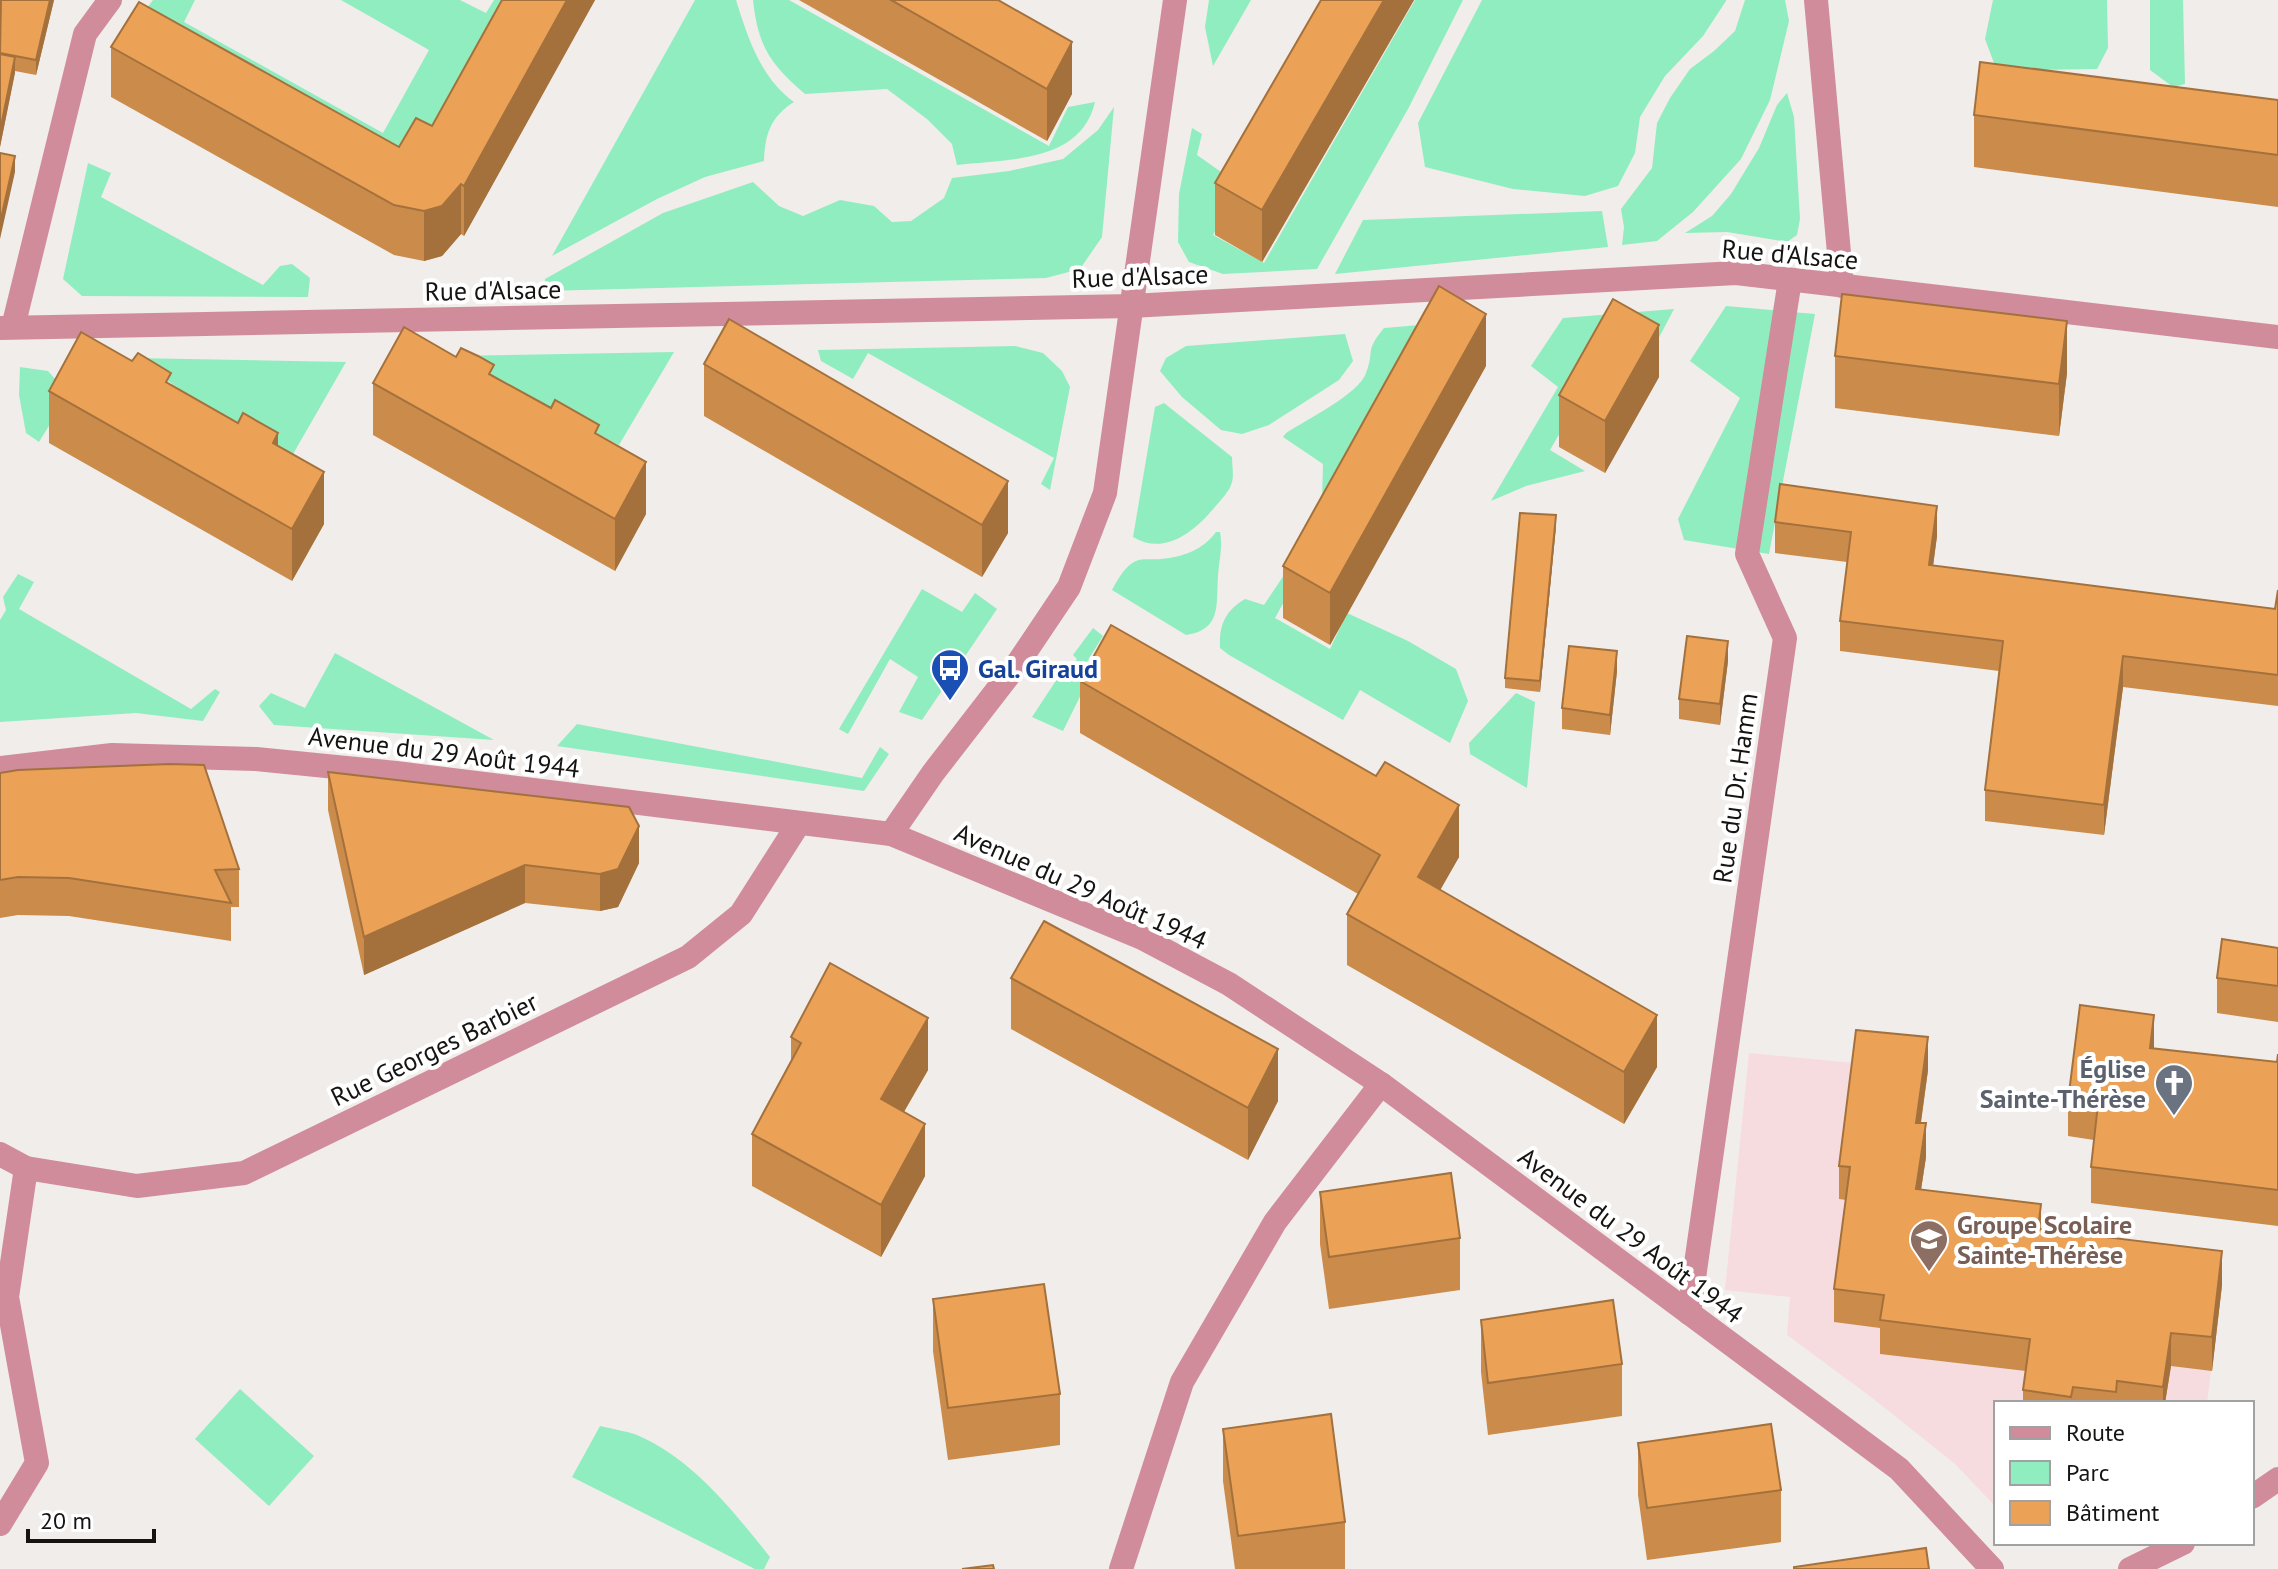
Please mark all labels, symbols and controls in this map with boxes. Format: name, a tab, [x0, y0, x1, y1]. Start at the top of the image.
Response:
street label: Rue d'Alsace	[1720, 232, 1860, 276]
street label: Rue d'Alsace	[1071, 257, 1209, 295]
street label: Rue d'Alsace	[424, 272, 562, 308]
bus stop icon: Gal. Giraud	[929, 647, 971, 702]
place label: Gal. Giraud	[978, 652, 1098, 685]
street label: Rue du Dr. Hamm	[1705, 691, 1765, 885]
street label: Avenue du 29 Août 1944	[307, 719, 581, 785]
street label: Avenue du 29 Août 1944	[950, 815, 1212, 957]
street label: Rue Georges Barbier	[325, 985, 543, 1113]
place label: Église Sainte-Thérèse	[1980, 1052, 2146, 1115]
church icon: Église Sainte-Thérèse	[2153, 1062, 2195, 1117]
street label: Avenue du 29 Août 1944	[1512, 1140, 1750, 1330]
place label: Groupe Scolaire Sainte-Thérèse	[1957, 1208, 2132, 1271]
school or university icon: Groupe Scolaire Sainte-Thérèse	[1908, 1218, 1950, 1273]
legend	[1994, 1401, 2254, 1545]
text: Route	[2066, 1417, 2125, 1448]
text: Parc	[2066, 1457, 2110, 1488]
scale bar	[28, 1493, 154, 1543]
text: Bâtiment	[2066, 1497, 2159, 1528]
text: 20 m	[40, 1505, 92, 1536]

